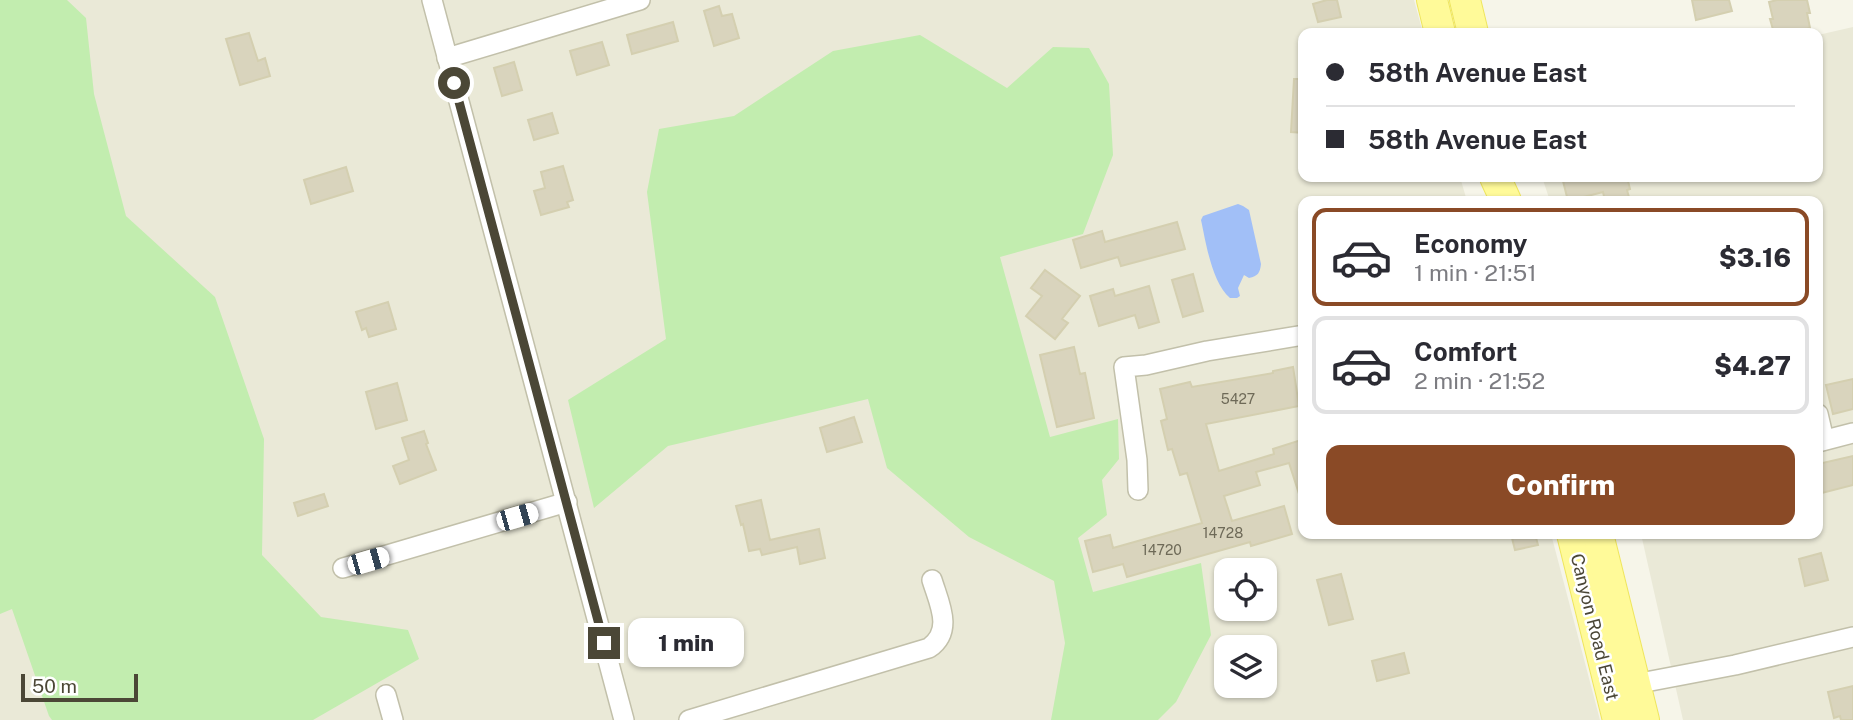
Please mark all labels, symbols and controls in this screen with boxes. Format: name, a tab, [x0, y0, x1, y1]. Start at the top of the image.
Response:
text: 58th Avenue East	[1368, 57, 1587, 88]
route start	[438, 67, 470, 99]
text: 58th Avenue East	[1368, 124, 1587, 155]
icon: car	[1330, 226, 1393, 289]
text: Economy	[1414, 228, 1527, 259]
text: $3.16	[1719, 242, 1791, 273]
text: 1 min · 21:51	[1414, 259, 1537, 286]
icon: car	[1330, 334, 1393, 397]
text: Comfort	[1414, 336, 1517, 367]
text: $4.27	[1714, 350, 1791, 381]
text: 2 min · 21:52	[1414, 367, 1545, 394]
house number: 5427	[1221, 391, 1255, 407]
button: Confirm	[1326, 445, 1795, 525]
car	[494, 501, 541, 533]
house number: 14728	[1203, 525, 1243, 541]
house number: 14720	[1142, 542, 1182, 558]
car	[345, 545, 392, 577]
street label: Canyon Road East	[1567, 551, 1623, 703]
map controls	[1214, 558, 1277, 698]
button: locate	[1214, 558, 1277, 621]
callout: 1 min	[628, 618, 744, 668]
route end	[588, 627, 620, 659]
text: 1 min	[658, 629, 714, 656]
button: layers	[1214, 635, 1277, 698]
scale bar	[21, 671, 138, 703]
text: 50 m	[32, 675, 77, 697]

